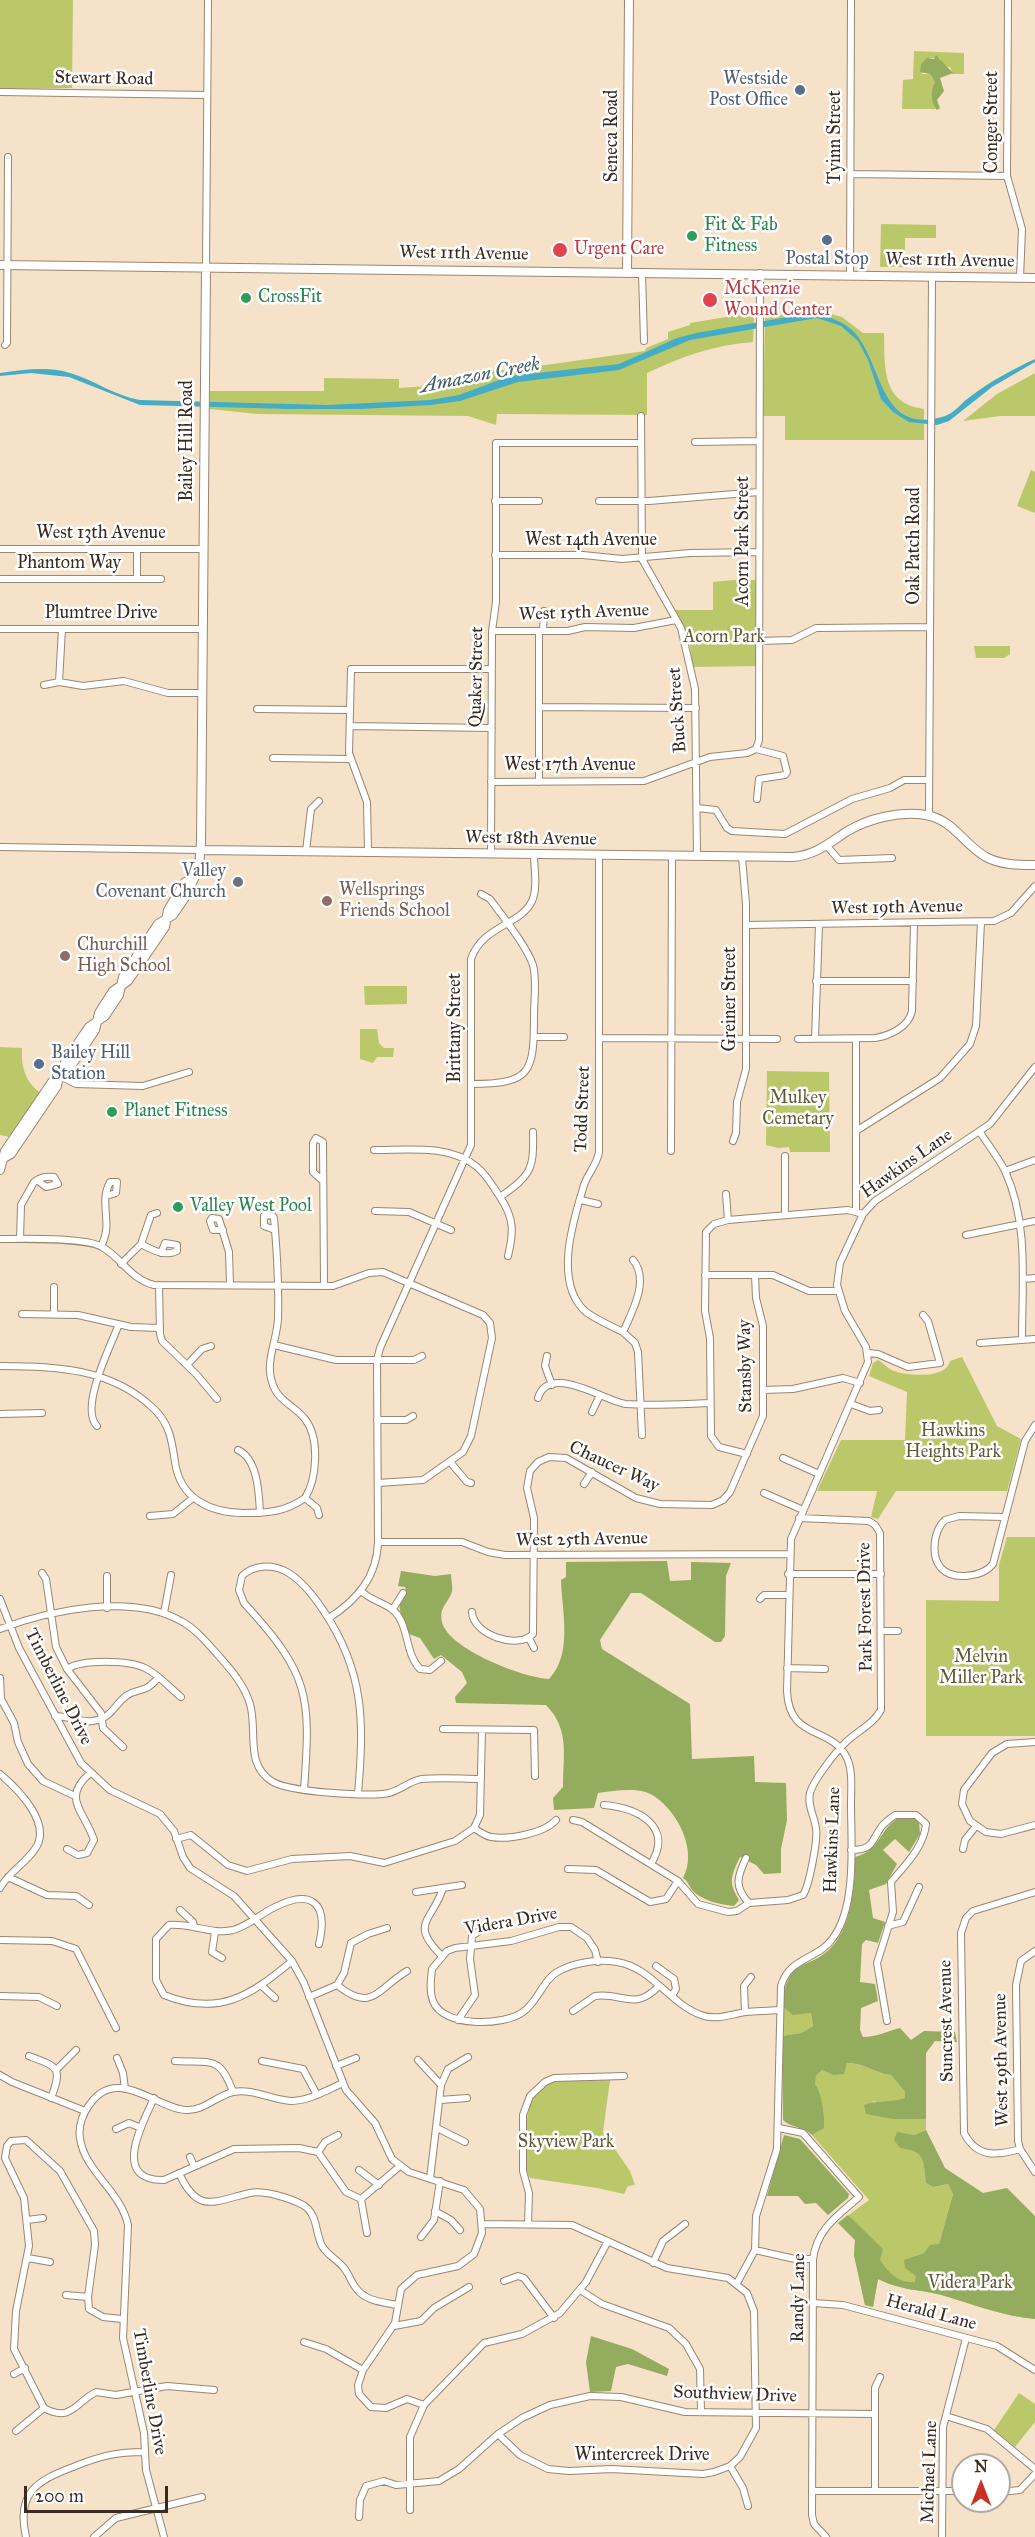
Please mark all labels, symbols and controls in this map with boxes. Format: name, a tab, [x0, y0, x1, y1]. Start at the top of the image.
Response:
street label: Stewart Road	[54, 67, 154, 91]
place label: Westside Post Office	[709, 69, 788, 112]
street label: Conger Street	[982, 71, 1004, 173]
marker: Westside Post Office	[793, 83, 807, 97]
street label: Seneca Road	[602, 90, 624, 182]
street label: Tyinn Street	[825, 90, 847, 184]
place label: Fit & Fab Fitness	[704, 215, 778, 258]
marker: Fit & Fab Fitness	[685, 229, 699, 243]
marker: Postal Stop	[820, 233, 834, 247]
place label: Urgent Care	[574, 239, 664, 261]
marker: Urgent Care	[551, 241, 569, 259]
street label: West 11th Avenue	[399, 242, 529, 266]
place label: Postal Stop	[785, 249, 869, 271]
street label: West 11th Avenue	[885, 249, 1015, 273]
place label: McKenzie Wound Center	[724, 279, 832, 322]
place label: CrossFit	[258, 287, 322, 309]
marker: CrossFit	[239, 291, 253, 305]
marker: McKenzie Wound Center	[701, 291, 719, 309]
water label: Amazon Creek	[418, 353, 542, 399]
street label: Bailey Hill Road	[177, 380, 199, 502]
street label: Acorn Park Street	[733, 476, 755, 606]
street label: Oak Patch Road	[904, 487, 926, 605]
street label: West 13th Avenue	[36, 523, 166, 545]
street label: West 14th Avenue	[525, 530, 657, 552]
street label: Phantom Way	[17, 553, 121, 575]
street label: West 15th Avenue	[519, 600, 649, 626]
street label: Plumtree Drive	[44, 603, 158, 625]
street label: Quaker Street	[465, 626, 489, 728]
park label: Acorn Park	[683, 627, 765, 649]
street label: Buck Street	[664, 666, 692, 754]
street label: West 17th Avenue	[504, 755, 636, 777]
street label: West 18th Avenue	[465, 827, 597, 851]
place label: Valley Covenant Church	[95, 861, 226, 904]
marker: Valley Covenant Church	[231, 875, 245, 889]
place label: Wellsprings Friends School	[339, 880, 450, 922]
marker: Wellsprings Friends School	[320, 894, 334, 908]
street label: West 19th Avenue	[831, 896, 963, 920]
place label: Churchill High School	[77, 935, 171, 978]
street label: Greiner Street	[720, 947, 742, 1051]
marker: Churchill High School	[58, 949, 72, 963]
street label: Brittany Street	[445, 973, 467, 1083]
place label: Bailey Hill Station	[51, 1043, 130, 1086]
marker: Bailey Hill Station	[32, 1057, 46, 1071]
street label: Todd Street	[571, 1065, 595, 1153]
park label: Mulkey Cemetary	[762, 1088, 834, 1130]
place label: Planet Fitness	[124, 1101, 228, 1123]
marker: Planet Fitness	[105, 1105, 119, 1119]
street label: Hawkins Lane	[857, 1125, 957, 1203]
place label: Valley West Pool	[190, 1196, 312, 1218]
marker: Valley West Pool	[171, 1200, 185, 1214]
street label: Stansby Way	[734, 1319, 758, 1413]
park label: Hawkins Heights Park	[905, 1421, 1001, 1464]
street label: Chaucer Way	[565, 1437, 663, 1497]
street label: West 25th Avenue	[516, 1528, 648, 1552]
street label: Park Forest Drive	[854, 1542, 878, 1672]
street label: Timberline Drive	[19, 1625, 97, 1749]
park label: Melvin Miller Park	[939, 1647, 1023, 1690]
street label: Hawkins Lane	[820, 1786, 846, 1894]
street label: Videra Drive	[463, 1903, 559, 1941]
street label: Suncrest Avenue	[935, 1960, 959, 2082]
street label: West 29th Avenue	[990, 1993, 1014, 2127]
park label: Skyview Park	[518, 2132, 614, 2154]
street label: Randy Lane	[787, 2253, 811, 2343]
park label: Videra Park	[928, 2273, 1012, 2295]
street label: Herald Lane	[883, 2291, 979, 2335]
street label: Timberline Drive	[127, 2327, 171, 2457]
street label: Southview Drive	[673, 2382, 797, 2408]
street label: Michael Lane	[917, 2420, 943, 2524]
street label: Wintercreek Drive	[574, 2445, 710, 2467]
north arrow	[951, 2453, 1011, 2513]
text: N	[974, 2457, 988, 2476]
scale bar	[27, 2474, 171, 2512]
text: 200 m	[35, 2485, 84, 2507]

